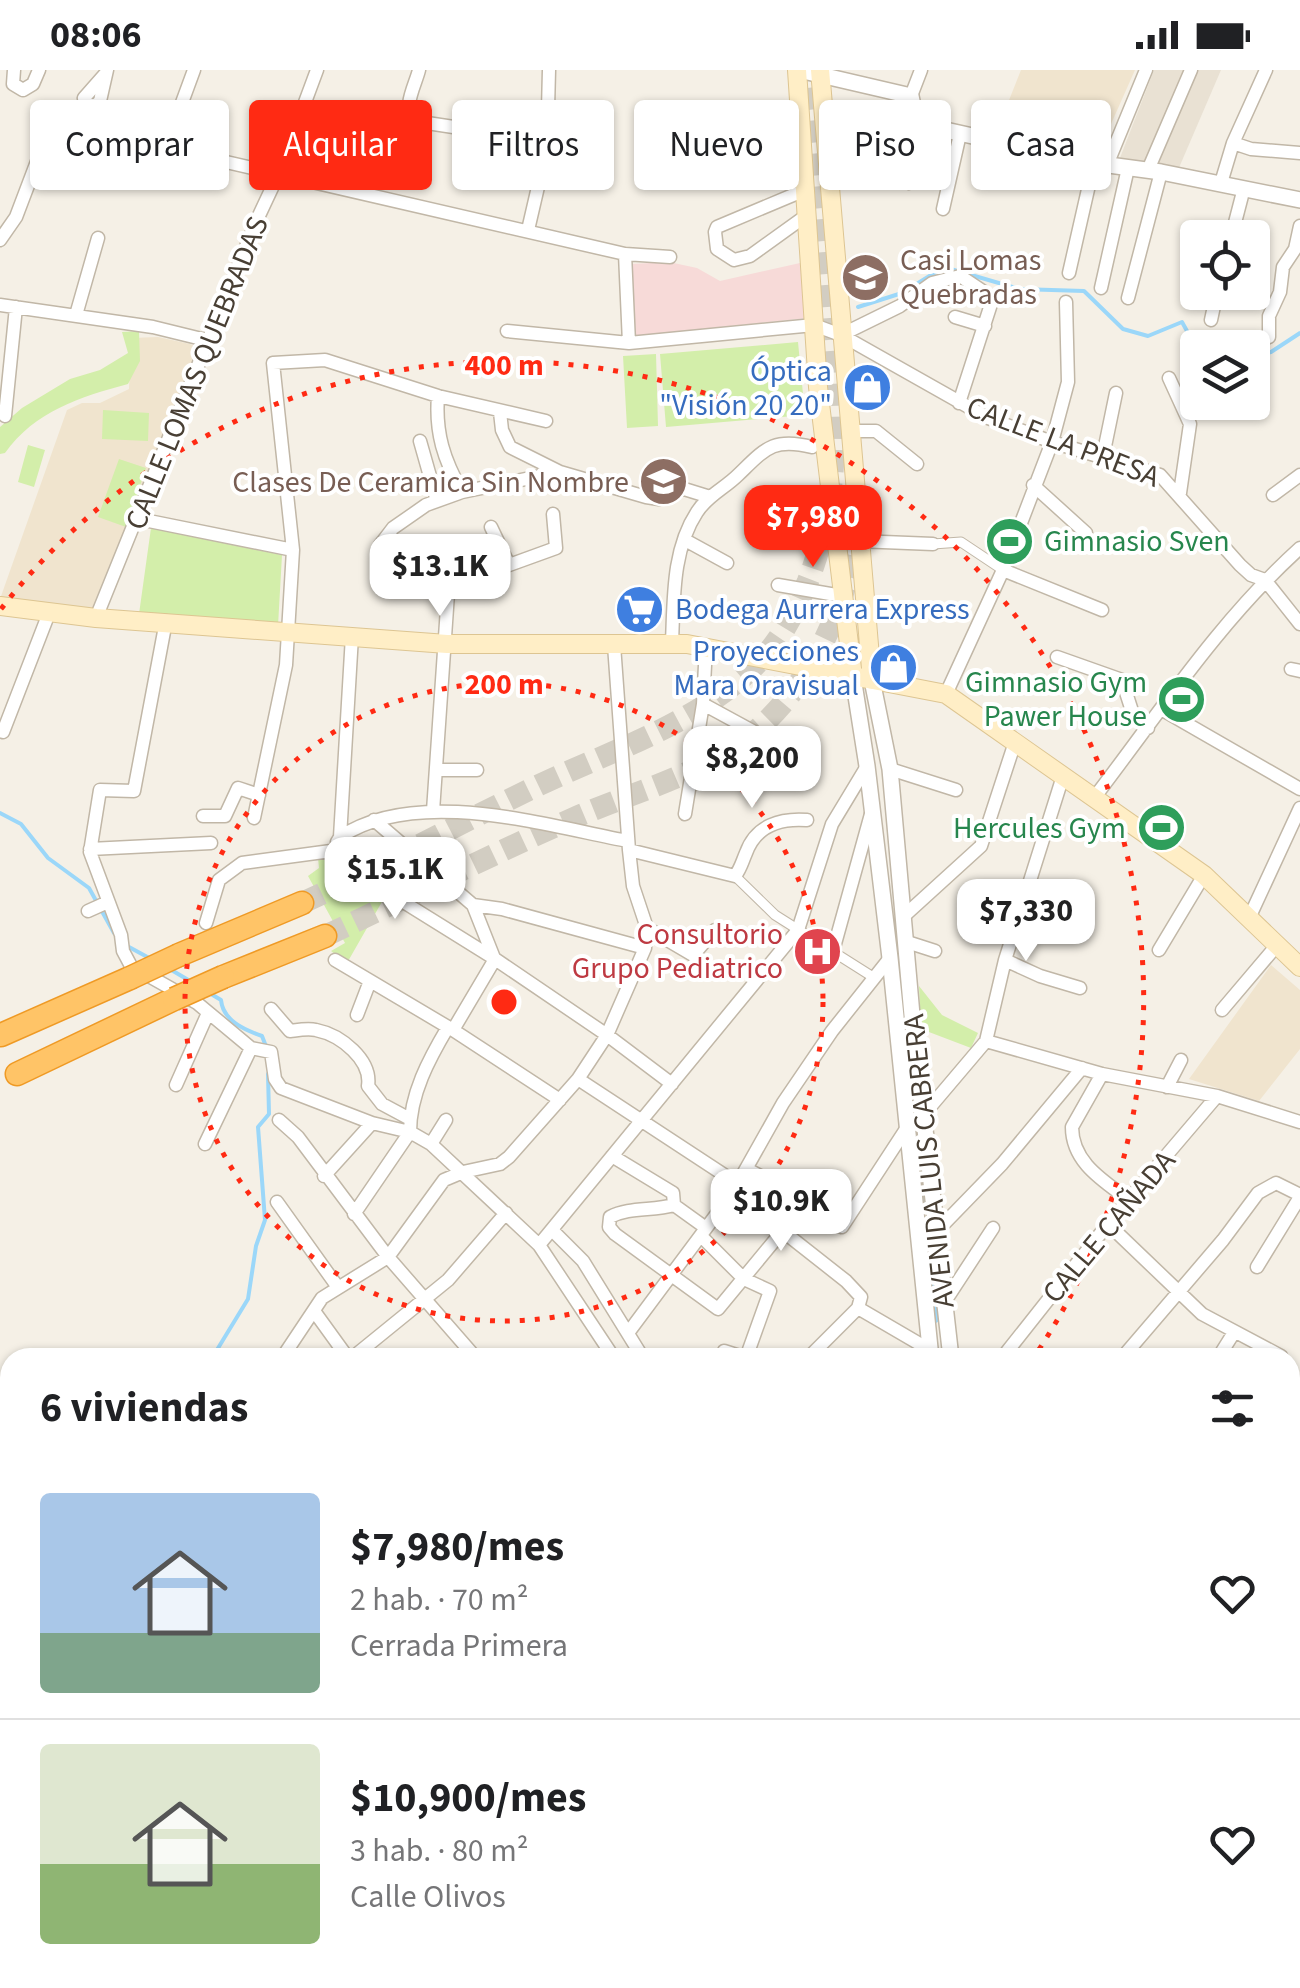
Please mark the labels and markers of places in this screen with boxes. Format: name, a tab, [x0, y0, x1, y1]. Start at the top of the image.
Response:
place label: Casi Lomas Quebradas	[900, 239, 1041, 316]
school or university icon: Casi Lomas Quebradas	[839, 251, 891, 303]
place label: Óptica "Visión 20 20"	[659, 350, 832, 427]
shop icon: Óptica "Visión 20 20"	[841, 362, 893, 414]
school or university icon: Clases De Ceramica Sin Nombre	[638, 456, 690, 508]
place label: Clases De Ceramica Sin Nombre	[232, 461, 629, 504]
pin: $7,980	[732, 485, 894, 570]
sports icon: Gimnasio Sven	[983, 515, 1035, 567]
place label: Gimnasio Sven	[1044, 520, 1230, 563]
pin: $13.1K	[359, 534, 521, 619]
supermarket icon: Bodega Aurrera Express	[614, 583, 666, 635]
place label: Bodega Aurrera Express	[675, 588, 970, 631]
place label: Proyecciones Mara Oravisual	[673, 630, 859, 707]
shop icon: Proyecciones Mara Oravisual	[868, 642, 920, 694]
place label: Gimnasio Gym Pawer House	[965, 661, 1147, 738]
sports icon: Gimnasio Gym Pawer House	[1156, 673, 1208, 725]
pin: $8,200	[671, 726, 833, 811]
sports icon: Hercules Gym	[1135, 802, 1187, 854]
place label: Hercules Gym	[953, 807, 1126, 850]
pin: $15.1K	[314, 837, 476, 922]
pin: $7,330	[945, 879, 1107, 964]
place label: Consultorio Grupo Pediatrico	[572, 913, 783, 990]
hospital icon: Consultorio Grupo Pediatrico	[792, 925, 844, 977]
centre of rings	[486, 984, 522, 1020]
pin: $10.9K	[700, 1169, 862, 1254]

